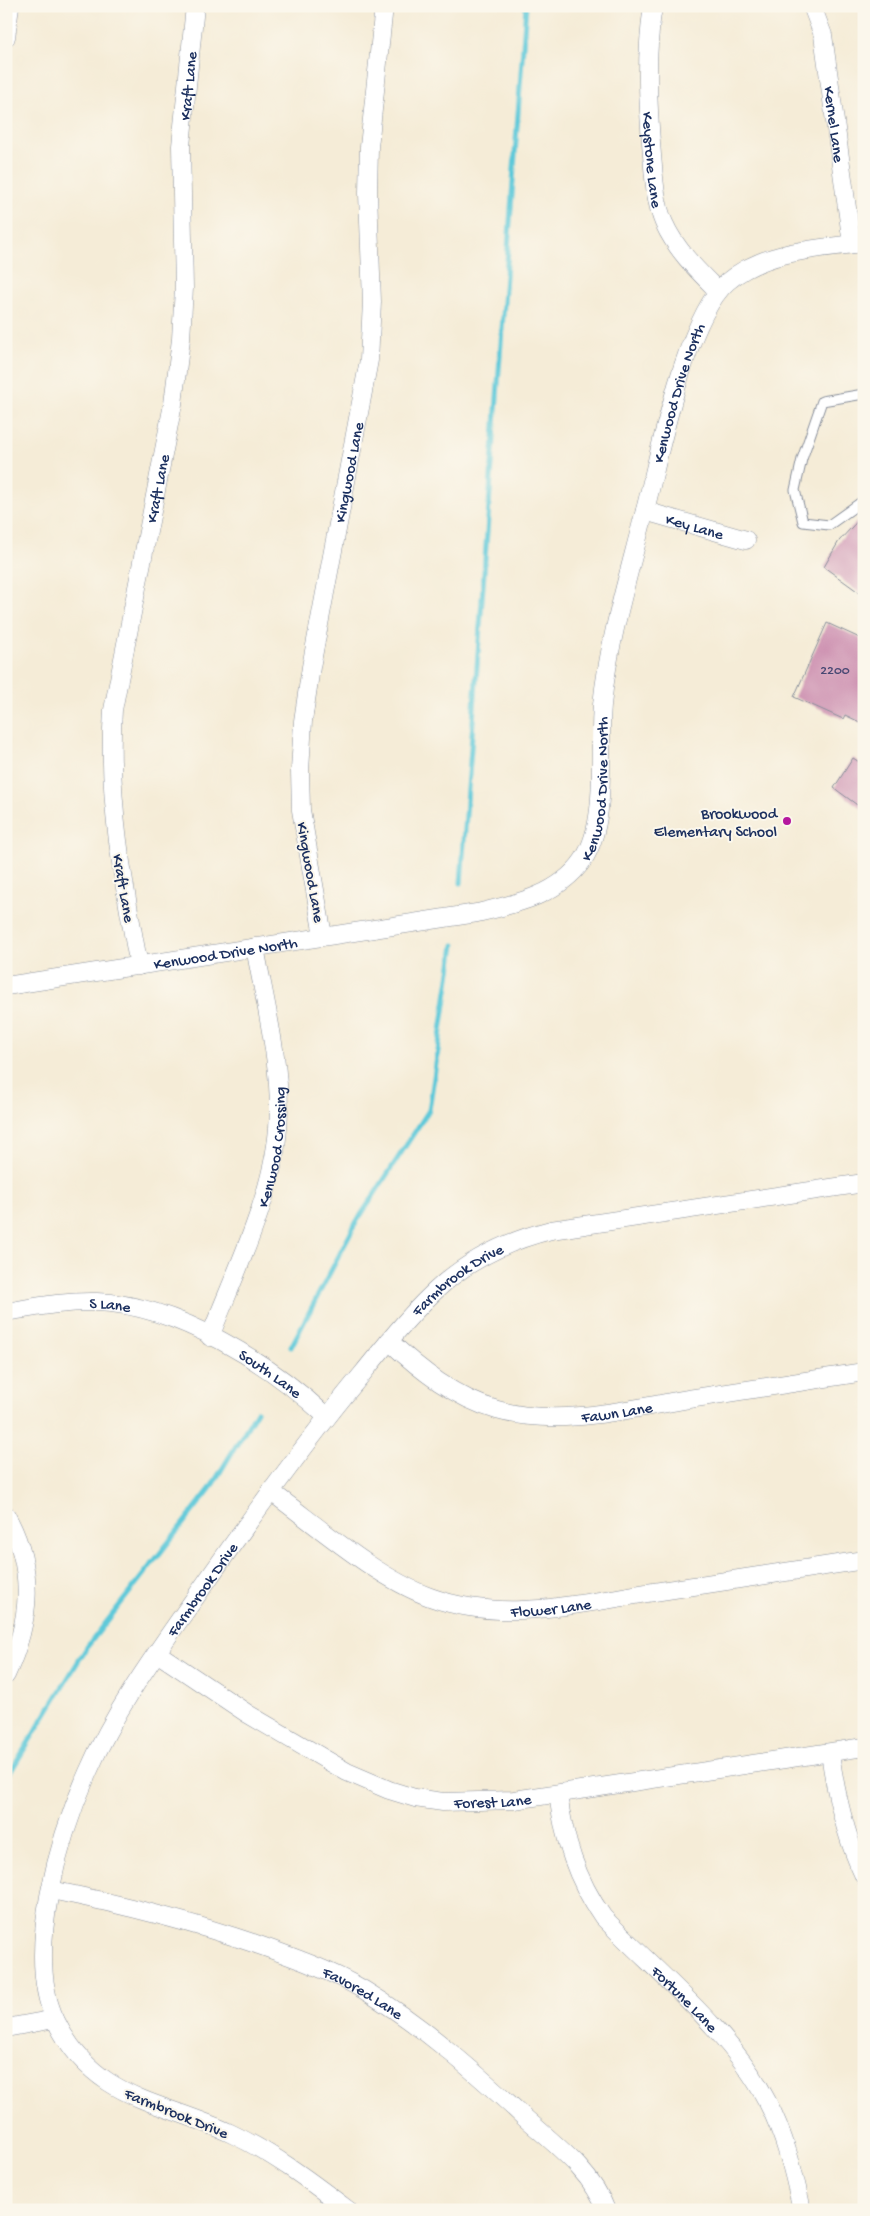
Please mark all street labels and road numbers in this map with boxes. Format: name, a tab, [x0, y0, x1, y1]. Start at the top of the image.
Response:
street label: Kraft Lane	[178, 50, 203, 122]
street label: Kernel Lane	[817, 85, 847, 165]
street label: Keystone Lane	[636, 111, 665, 211]
street label: Kenwood Drive North	[651, 321, 712, 465]
street label: Kingwood Lane	[332, 420, 370, 524]
street label: Kraft Lane	[144, 452, 176, 525]
street label: Key Lane	[663, 511, 726, 546]
street label: Kenwood Drive North	[579, 716, 614, 865]
street label: Kingwood Lane	[290, 821, 327, 925]
street label: Kraft Lane	[106, 853, 137, 925]
street label: Kenwood Drive North	[153, 935, 299, 976]
street label: Kenwood Crossing	[255, 1086, 292, 1210]
street label: Farmbrook Drive	[409, 1241, 508, 1322]
street label: S Lane	[89, 1296, 133, 1319]
street label: South Lane	[234, 1347, 305, 1405]
street label: Fawn Lane	[580, 1400, 655, 1429]
street label: Farmbrook Drive	[164, 1539, 244, 1642]
street label: Flower Lane	[509, 1596, 594, 1623]
street label: Forest Lane	[453, 1791, 534, 1815]
street label: Fortune Lane	[645, 1963, 721, 2038]
street label: Favored Lane	[318, 1964, 406, 2026]
street label: Farmbrook Drive	[120, 2085, 231, 2145]

